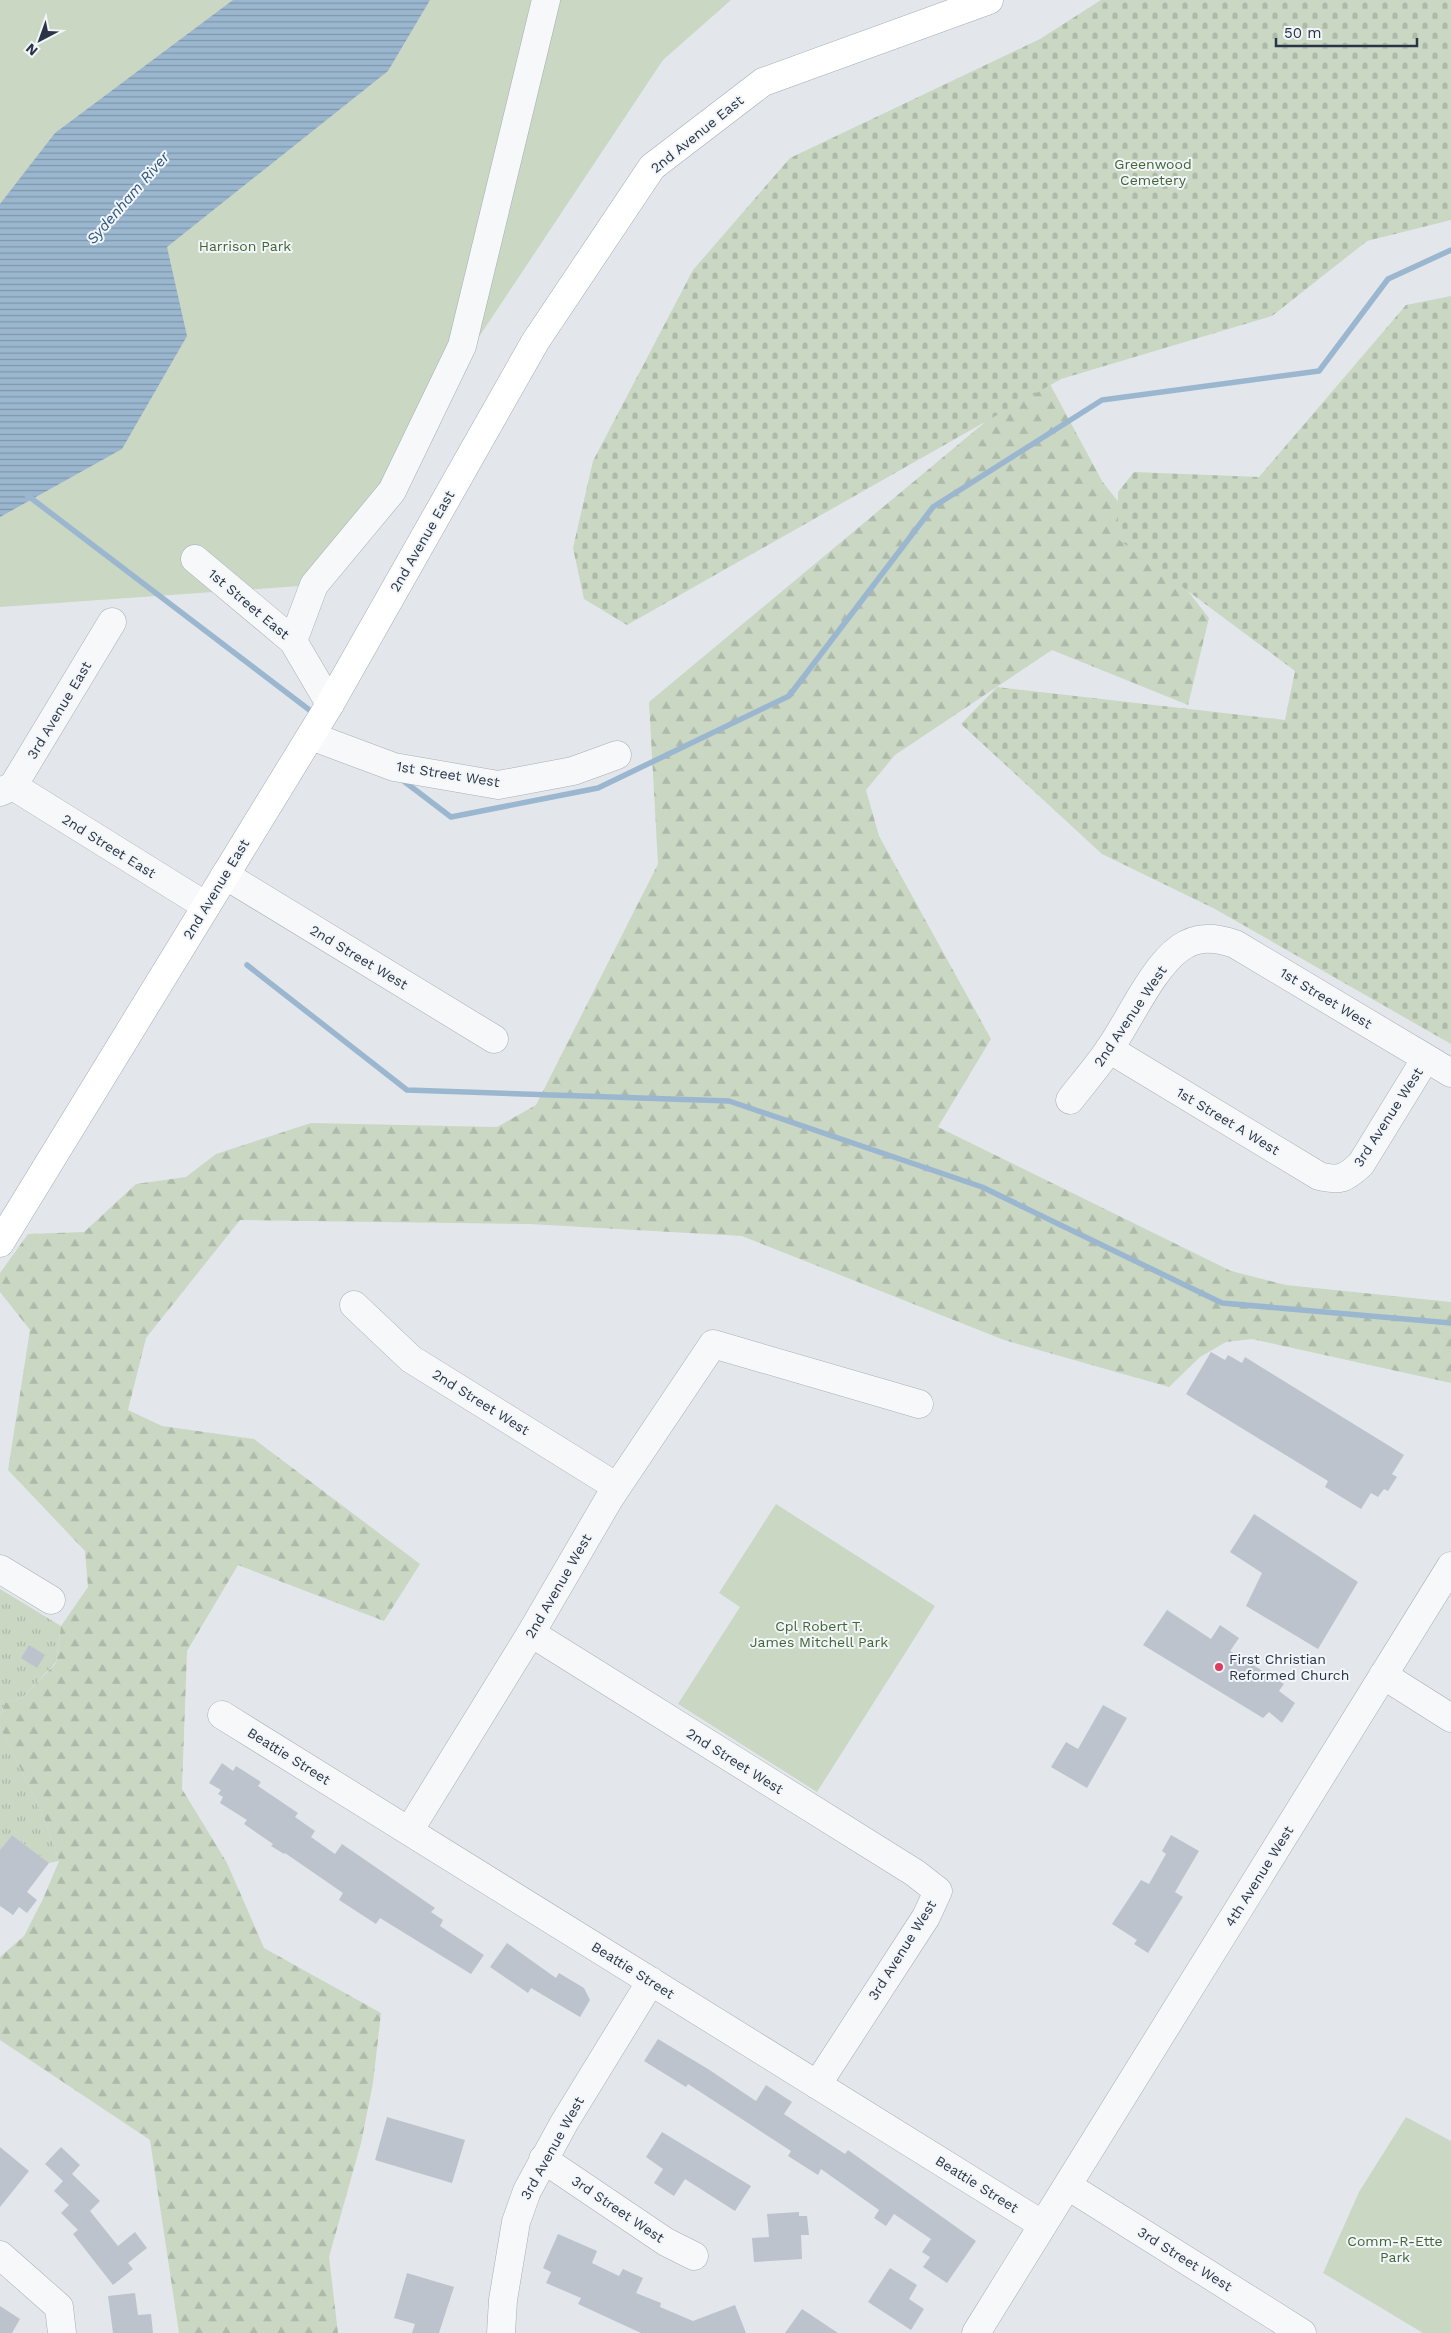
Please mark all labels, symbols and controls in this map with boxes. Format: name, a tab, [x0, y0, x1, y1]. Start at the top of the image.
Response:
north arrow	[15, 15, 65, 65]
scale bar	[1276, 15, 1417, 47]
text: 50 m	[1284, 24, 1321, 42]
text: N	[22, 40, 41, 59]
street label: 2nd Avenue East	[648, 92, 747, 176]
water label: Sydenham River	[83, 147, 174, 248]
park label: Greenwood Cemetery	[1114, 156, 1192, 188]
park label: Harrison Park	[199, 238, 291, 254]
street label: 2nd Avenue East	[387, 487, 458, 594]
street label: 1st Street East	[205, 566, 293, 643]
street label: 3rd Avenue East	[24, 658, 95, 762]
street label: 1st Street West	[395, 758, 501, 790]
street label: 2nd Street East	[59, 811, 159, 881]
street label: 2nd Avenue East	[180, 836, 252, 942]
street label: 2nd Street West	[307, 921, 411, 993]
street label: 2nd Avenue West	[1090, 962, 1170, 1069]
street label: 1st Street West	[1277, 964, 1375, 1032]
street label: 3rd Avenue West	[1350, 1064, 1426, 1170]
street label: 1st Street A West	[1174, 1084, 1282, 1158]
street label: 2nd Street West	[430, 1366, 533, 1438]
street label: 2nd Avenue West	[522, 1531, 595, 1641]
park label: Cpl Robert T. James Mitchell Park	[750, 1618, 888, 1650]
place label: First Christian Reformed Church	[1229, 1651, 1349, 1683]
marker: First Christian Reformed Church	[1213, 1661, 1225, 1673]
street label: Beattie Street	[245, 1724, 333, 1788]
street label: 2nd Street West	[684, 1725, 787, 1797]
street label: 4th Avenue West	[1222, 1823, 1296, 1929]
street label: 3rd Avenue West	[865, 1897, 939, 2003]
street label: Beattie Street	[589, 1938, 677, 2002]
street label: 3rd Avenue West	[517, 2094, 587, 2202]
street label: Beattie Street	[933, 2152, 1021, 2216]
street label: 3rd Street West	[569, 2172, 667, 2246]
street label: 3rd Street West	[1135, 2224, 1235, 2294]
park label: Comm-R-Ette Park	[1347, 2233, 1443, 2265]

